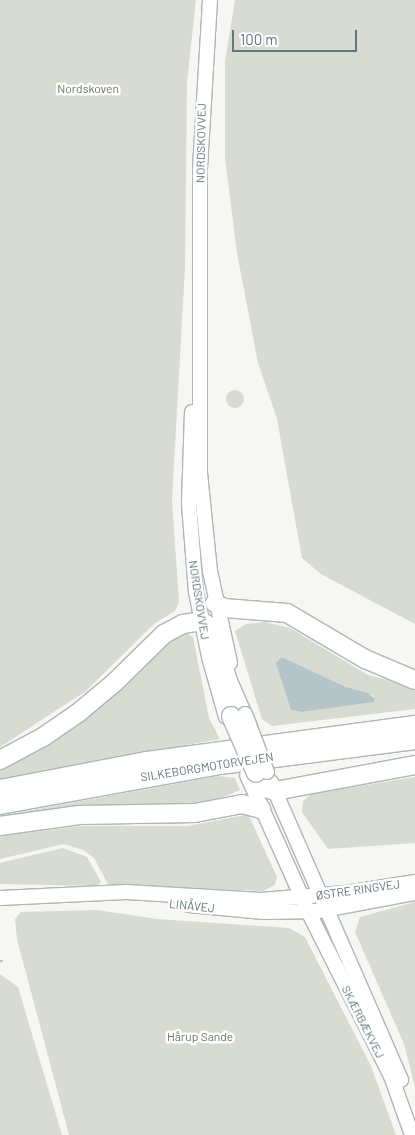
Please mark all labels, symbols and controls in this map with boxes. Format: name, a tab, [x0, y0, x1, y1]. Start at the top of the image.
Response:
scale bar	[235, 20, 360, 52]
text: 100 m	[240, 30, 278, 48]
park label: Nordskoven	[57, 82, 119, 96]
street label: NORDSKOVVEJ	[193, 103, 209, 183]
street label: NORDSKOVVEJ	[186, 559, 212, 641]
street label: SILKEBORGMOTORVEJEN	[139, 749, 275, 785]
street label: ØSTRE RINGVEJ	[315, 877, 401, 903]
street label: LINÅVEJ	[168, 896, 216, 916]
street label: SKÆRBÆKVEJ	[338, 983, 388, 1061]
park label: Hårup Sande	[167, 1030, 233, 1044]

